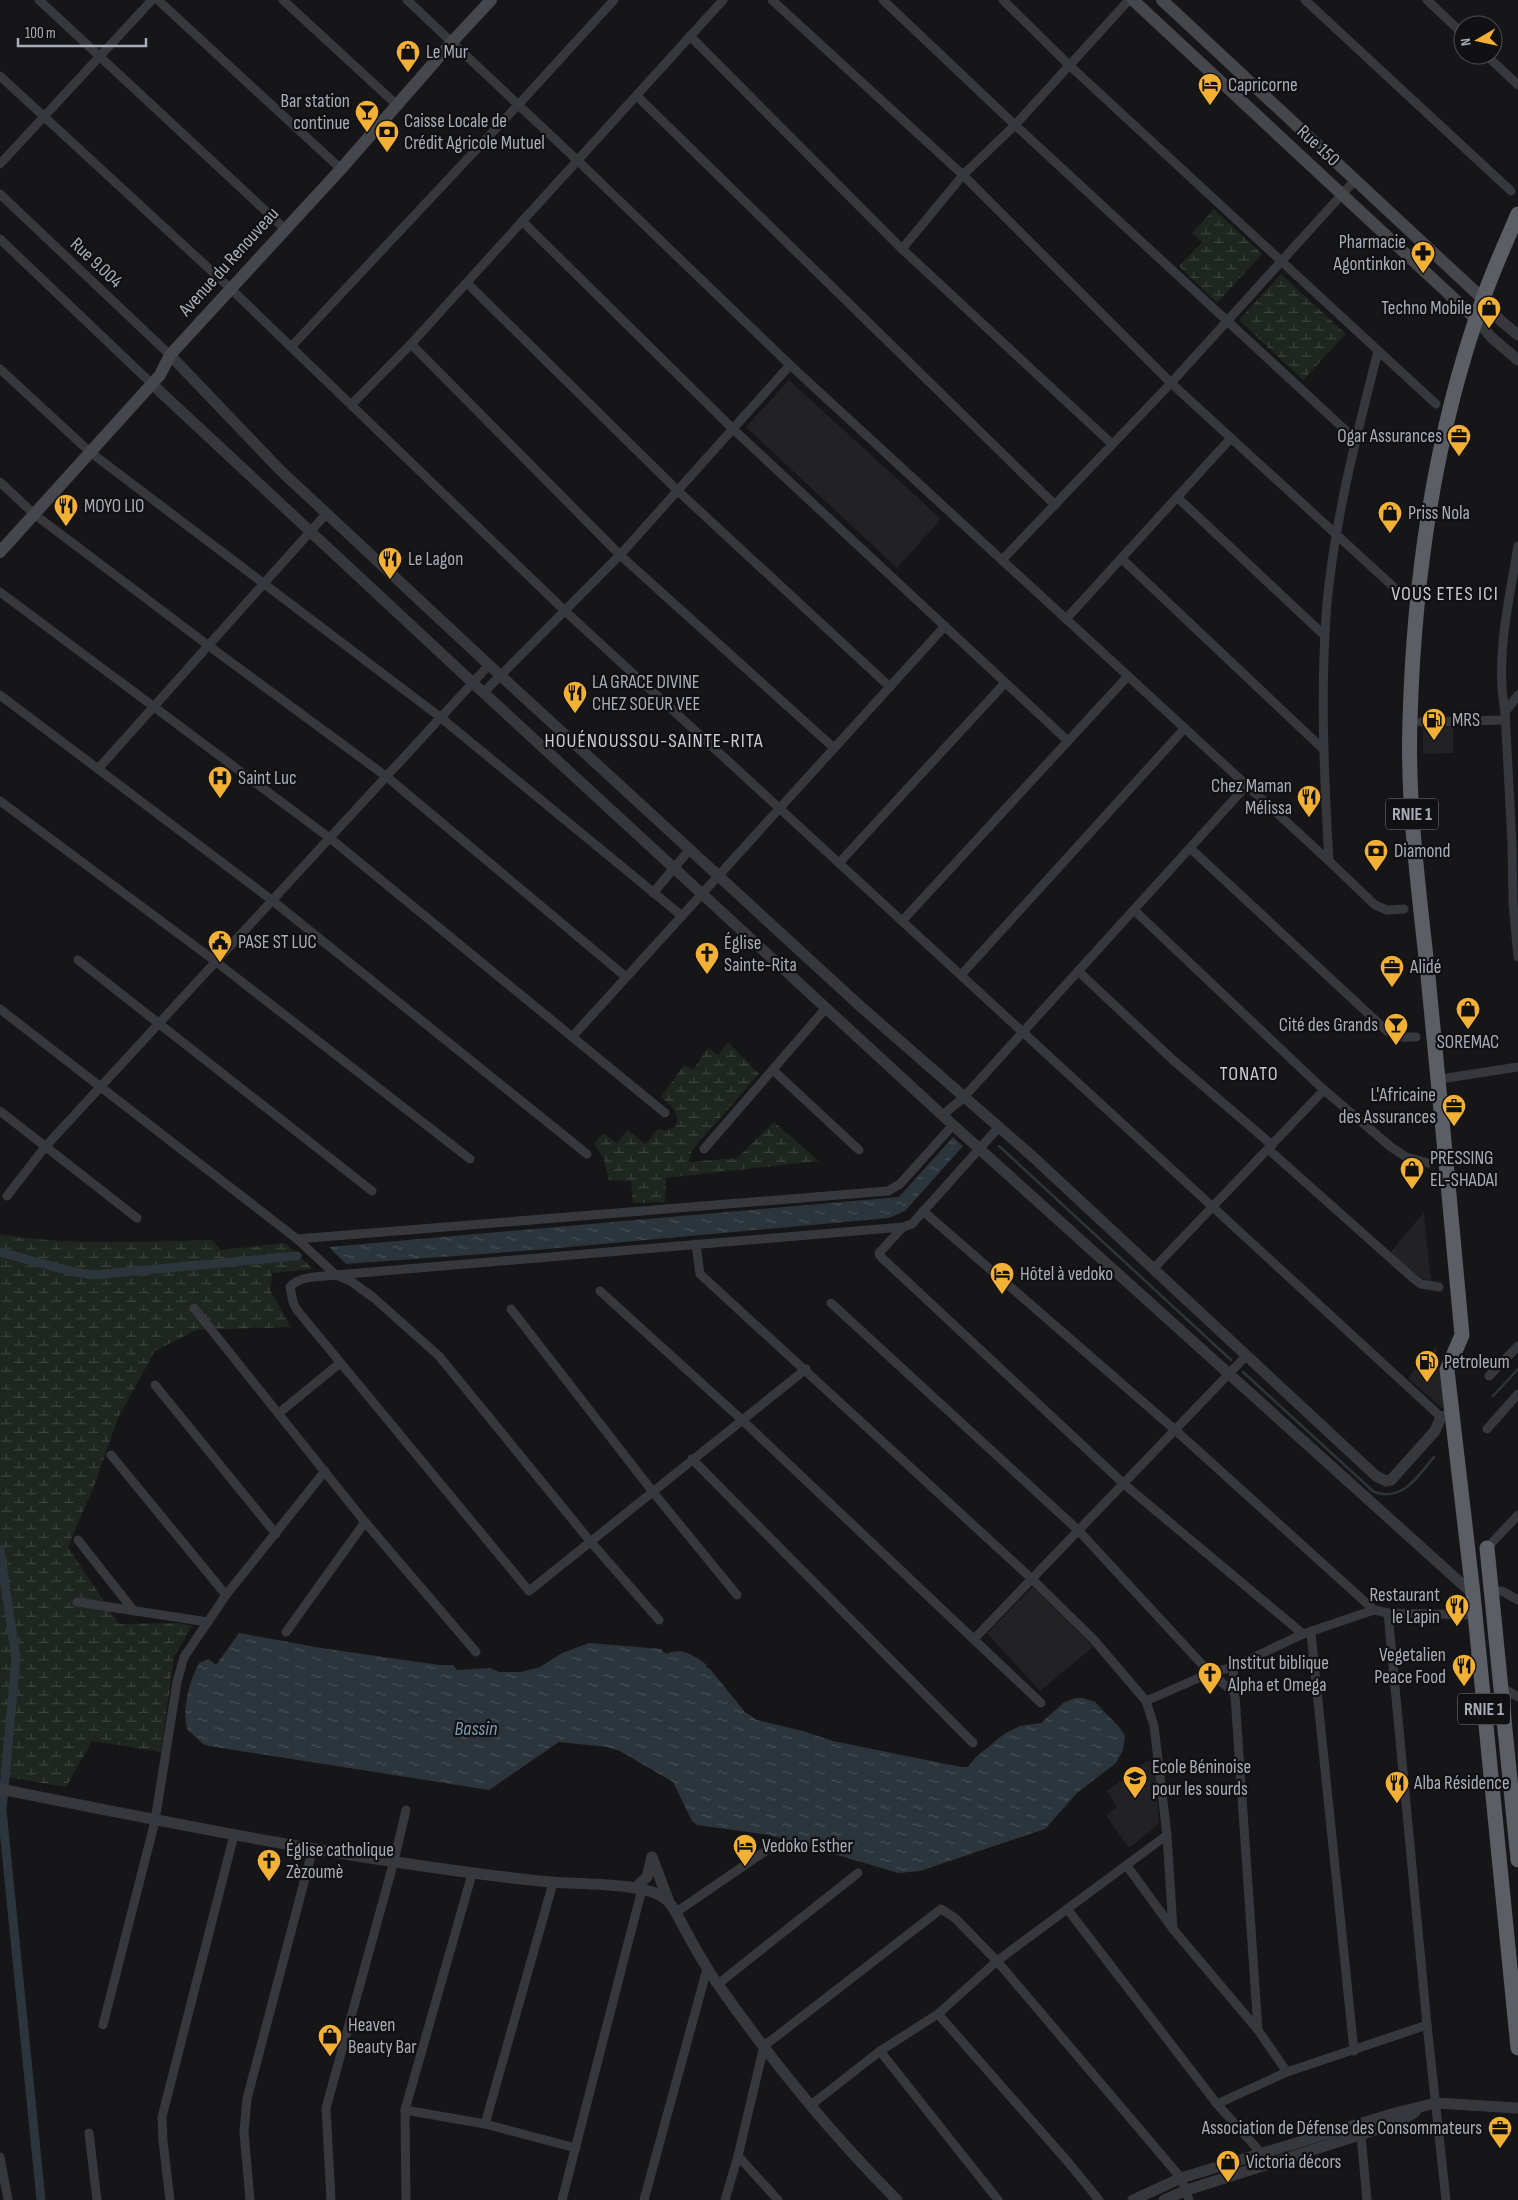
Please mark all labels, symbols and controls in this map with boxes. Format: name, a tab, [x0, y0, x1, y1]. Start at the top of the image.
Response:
scale bar	[18, 15, 145, 47]
north arrow	[1453, 15, 1503, 65]
text: 100 m	[25, 24, 56, 43]
text: N	[1457, 37, 1475, 47]
shop icon: Le Mur	[395, 39, 421, 73]
place label: Le Mur	[426, 41, 469, 64]
hotel icon: Capricorne	[1197, 72, 1223, 106]
place label: Capricorne	[1228, 74, 1298, 97]
place label: Bar station continue	[281, 90, 350, 135]
bar icon: Bar station continue	[354, 99, 380, 133]
place label: Caisse Locale de Crédit Agricole Mutuel	[404, 110, 545, 155]
bank icon: Caisse Locale de Crédit Agricole Mutuel	[374, 119, 400, 153]
street label: Rue 150	[1292, 120, 1344, 172]
street label: Avenue du Renouveau	[173, 203, 284, 322]
place label: Pharmacie Agontinkon	[1333, 231, 1406, 276]
street label: Rue 9.004	[65, 233, 127, 293]
pharmacy icon: Pharmacie Agontinkon	[1410, 240, 1436, 274]
shop icon: Techno Mobile	[1476, 295, 1502, 329]
place label: Techno Mobile	[1381, 297, 1472, 320]
office icon: Ogar Assurances	[1446, 423, 1472, 457]
place label: Ogar Assurances	[1337, 425, 1442, 448]
restaurant icon: MOYO LIO	[53, 493, 79, 527]
place label: MOYO LIO	[84, 495, 144, 518]
shop icon: Priss Nola	[1377, 500, 1403, 534]
place label: Priss Nola	[1408, 502, 1470, 525]
restaurant icon: Le Lagon	[377, 546, 403, 580]
place label: Le Lagon	[408, 548, 463, 571]
district label: VOUS ETES ICI	[1391, 582, 1499, 606]
place label: LA GRACE DIVINE CHEZ SOEUR VEE	[592, 671, 700, 716]
restaurant icon: LA GRACE DIVINE CHEZ SOEUR VEE	[562, 680, 588, 714]
fuel station icon: MRS	[1421, 707, 1447, 741]
place label: MRS	[1452, 709, 1480, 732]
district label: HOUÉNOUSSOU-SAINTE-RITA	[544, 729, 764, 753]
hospital icon: Saint Luc	[207, 765, 233, 799]
place label: Saint Luc	[238, 767, 297, 790]
place label: Chez Maman Mélissa	[1211, 775, 1292, 820]
restaurant icon: Chez Maman Mélissa	[1296, 784, 1322, 818]
road number: RNIE 1	[1386, 799, 1438, 830]
bank icon: Diamond	[1363, 838, 1389, 872]
place label: Diamond	[1394, 840, 1450, 863]
public building icon: PASE ST LUC	[207, 929, 233, 963]
place label: PASE ST LUC	[238, 931, 317, 954]
place label: Église Sainte-Rita	[724, 932, 797, 977]
church icon: Église Sainte-Rita	[694, 941, 720, 975]
office icon: Alidé	[1379, 954, 1405, 988]
place label: Alidé	[1409, 956, 1441, 979]
shop icon: SOREMAC	[1455, 996, 1481, 1030]
bar icon: Cité des Grands	[1383, 1012, 1409, 1046]
place label: Cité des Grands	[1279, 1014, 1378, 1037]
place label: SOREMAC	[1437, 1031, 1499, 1054]
district label: TONATO	[1219, 1062, 1279, 1086]
place label: L'Africaine des Assurances	[1338, 1084, 1436, 1129]
office icon: L'Africaine des Assurances	[1441, 1093, 1467, 1127]
place label: PRESSING EL-SHADAI	[1430, 1147, 1498, 1192]
shop icon: PRESSING EL-SHADAI	[1399, 1156, 1425, 1190]
hotel icon: Hôtel à vedoko	[989, 1261, 1015, 1295]
place label: Hôtel à vedoko	[1020, 1263, 1113, 1286]
fuel station icon: Petroleum	[1414, 1349, 1440, 1383]
place label: Petroleum	[1444, 1351, 1510, 1374]
place label: Restaurant le Lapin	[1370, 1584, 1440, 1629]
restaurant icon: Restaurant le Lapin	[1444, 1593, 1470, 1627]
place label: Vegetalien Peace Food	[1374, 1644, 1446, 1689]
place label: Institut biblique Alpha et Omega	[1227, 1652, 1329, 1697]
restaurant icon: Vegetalien Peace Food	[1451, 1653, 1477, 1687]
church icon: Institut biblique Alpha et Omega	[1197, 1661, 1223, 1695]
road number: RNIE 1	[1458, 1694, 1510, 1725]
water label: Bassin	[455, 1717, 497, 1741]
place label: Ecole Béninoise pour les sourds	[1152, 1756, 1251, 1801]
school or university icon: Ecole Béninoise pour les sourds	[1122, 1765, 1148, 1799]
restaurant icon: Alba Résidence	[1384, 1770, 1410, 1804]
place label: Alba Résidence	[1413, 1772, 1510, 1795]
hotel icon: Vedoko Esther	[732, 1833, 758, 1867]
place label: Vedoko Esther	[762, 1835, 853, 1858]
place label: Église catholique Zèzoumè	[286, 1839, 394, 1884]
church icon: Église catholique Zèzoumè	[256, 1848, 282, 1882]
place label: Heaven Beauty Bar	[348, 2014, 417, 2059]
shop icon: Heaven Beauty Bar	[317, 2023, 343, 2057]
office icon: Association de Défense des Consommateurs	[1487, 2115, 1513, 2149]
place label: Association de Défense des Consommateurs	[1201, 2117, 1482, 2140]
shop icon: Victoria décors	[1215, 2149, 1241, 2183]
place label: Victoria décors	[1246, 2151, 1342, 2174]

